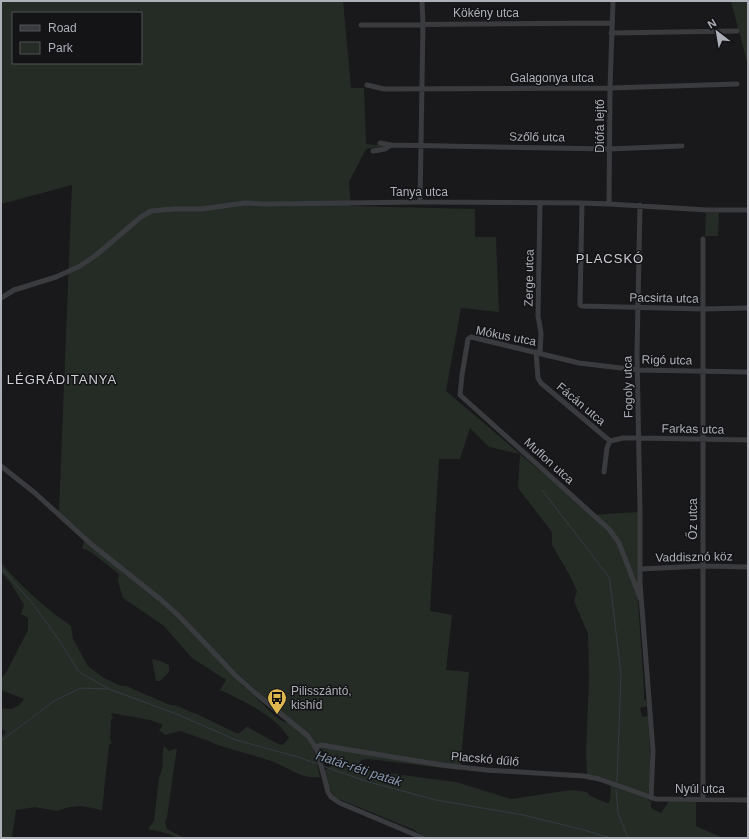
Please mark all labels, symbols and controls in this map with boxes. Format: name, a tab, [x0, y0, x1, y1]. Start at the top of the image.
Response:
street label: Kökény utca	[453, 6, 519, 20]
legend	[12, 12, 142, 64]
north arrow	[697, 12, 737, 52]
text: N	[705, 16, 718, 31]
text: Road	[48, 21, 77, 35]
text: Park	[48, 41, 74, 55]
street label: Galagonya utca	[510, 71, 594, 85]
street label: Diófa lejtő	[593, 99, 607, 153]
street label: Szőlő utca	[509, 130, 565, 144]
street label: Tanya utca	[390, 185, 448, 199]
street label: Zerge utca	[522, 249, 537, 307]
district label: PLACSKÓ	[576, 251, 644, 266]
street label: Pacsirta utca	[629, 290, 699, 306]
street label: Mókus utca	[475, 323, 538, 349]
street label: Rigó utca	[642, 353, 693, 367]
street label: Fogoly utca	[620, 356, 636, 418]
district label: LÉGRÁDITANYA	[7, 372, 117, 387]
street label: Fácán utca	[554, 380, 608, 429]
street label: Farkas utca	[662, 421, 725, 437]
street label: Muflon utca	[521, 435, 577, 487]
street label: Őz utca	[685, 498, 700, 540]
street label: Vaddisznó köz	[655, 549, 733, 565]
place label: Pilisszántó, kishíd	[291, 684, 352, 712]
bus stop icon: Pilisszántó, kishíd	[266, 687, 288, 715]
water label: Határ-réti patak	[314, 748, 405, 790]
street label: Placskó dűlő	[450, 749, 520, 769]
street label: Nyúl utca	[675, 782, 725, 796]

